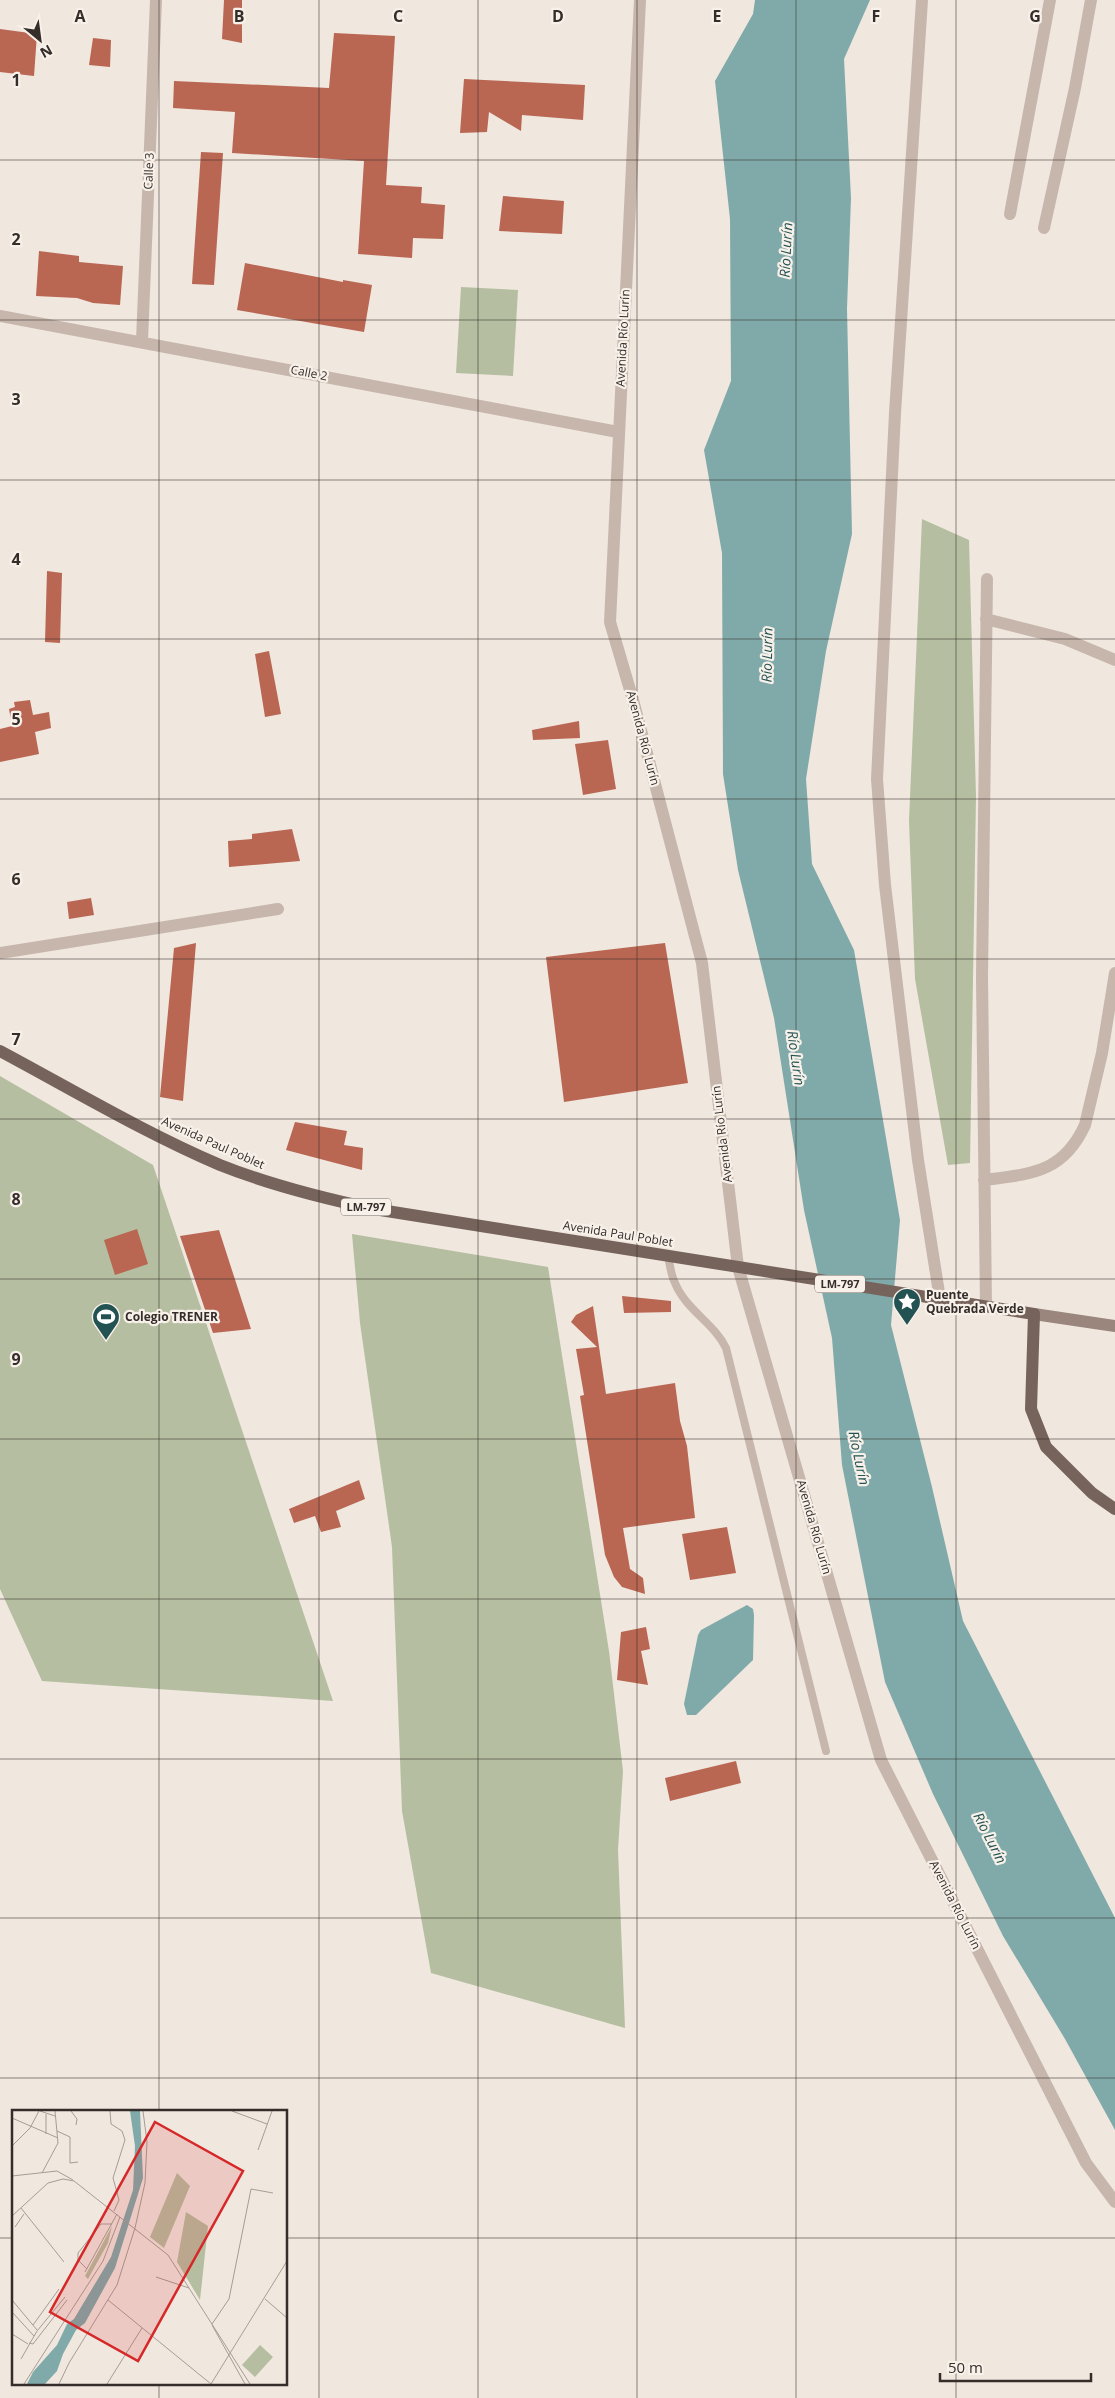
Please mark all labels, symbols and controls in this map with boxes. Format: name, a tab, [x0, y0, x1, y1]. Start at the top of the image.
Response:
text: A	[74, 5, 86, 27]
text: B	[234, 5, 244, 27]
text: C	[393, 5, 403, 27]
text: D	[552, 5, 564, 27]
text: E	[713, 5, 722, 27]
text: F	[872, 5, 880, 27]
text: G	[1029, 5, 1041, 27]
north arrow	[15, 15, 65, 65]
text: N	[37, 41, 56, 63]
text: 1	[11, 69, 21, 91]
street label: Calle 3	[139, 152, 158, 190]
water label: Río Lurín	[775, 222, 796, 278]
text: 2	[11, 228, 21, 250]
street label: Avenida Río Lurín	[611, 289, 634, 387]
street label: Calle 2	[289, 361, 329, 384]
text: 3	[11, 388, 21, 410]
text: 4	[11, 548, 21, 570]
water label: Río Lurín	[757, 627, 776, 683]
street label: Avenida Río Lurín	[623, 689, 664, 787]
text: 5	[11, 708, 21, 730]
text: 6	[11, 868, 21, 890]
text: 7	[11, 1028, 21, 1050]
water label: Río Lurín	[783, 1029, 810, 1086]
street label: Avenida Río Lurín	[707, 1085, 736, 1183]
street label: Avenida Paul Poblet	[159, 1112, 267, 1173]
text: 8	[11, 1188, 21, 1210]
road number: LM-797	[341, 1198, 391, 1216]
street label: Avenida Paul Poblet	[562, 1216, 674, 1251]
road number: LM-797	[815, 1276, 865, 1292]
place label: Puente Quebrada Verde	[926, 1286, 1024, 1317]
place icon: Puente Quebrada Verde	[892, 1287, 922, 1326]
sports icon: Colegio TRENER	[91, 1302, 121, 1341]
place label: Colegio TRENER	[125, 1308, 218, 1325]
text: 9	[11, 1348, 21, 1370]
water label: Río Lurín	[844, 1429, 874, 1487]
street label: Avenida Río Lurín	[793, 1478, 836, 1576]
water label: Río Lurín	[970, 1809, 1011, 1867]
street label: Avenida Río Lurín	[926, 1857, 985, 1952]
inset map	[12, 2110, 288, 2386]
scale bar	[940, 2350, 1091, 2382]
text: 50 m	[948, 2357, 983, 2377]

